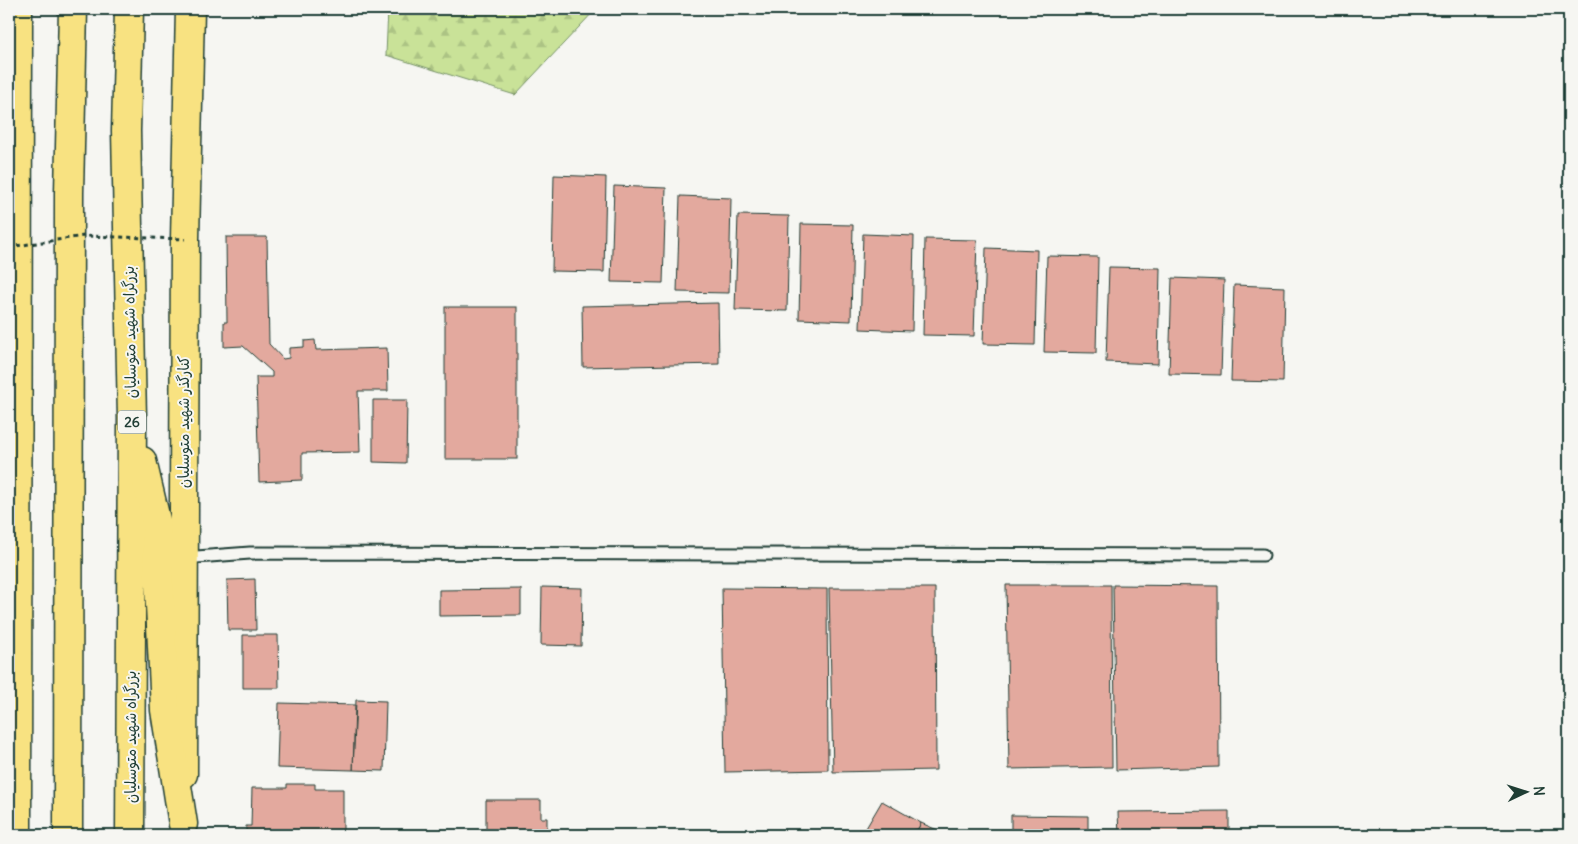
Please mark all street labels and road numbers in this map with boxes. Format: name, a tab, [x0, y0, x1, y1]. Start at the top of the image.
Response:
street label: بزرگراه شهید متوسلیان	[119, 266, 140, 398]
street label: کنارگذر شهید متوسلیان	[174, 356, 193, 488]
road number: 26	[118, 411, 146, 434]
street label: بزرگراه شهید متوسلیان	[121, 671, 140, 803]

